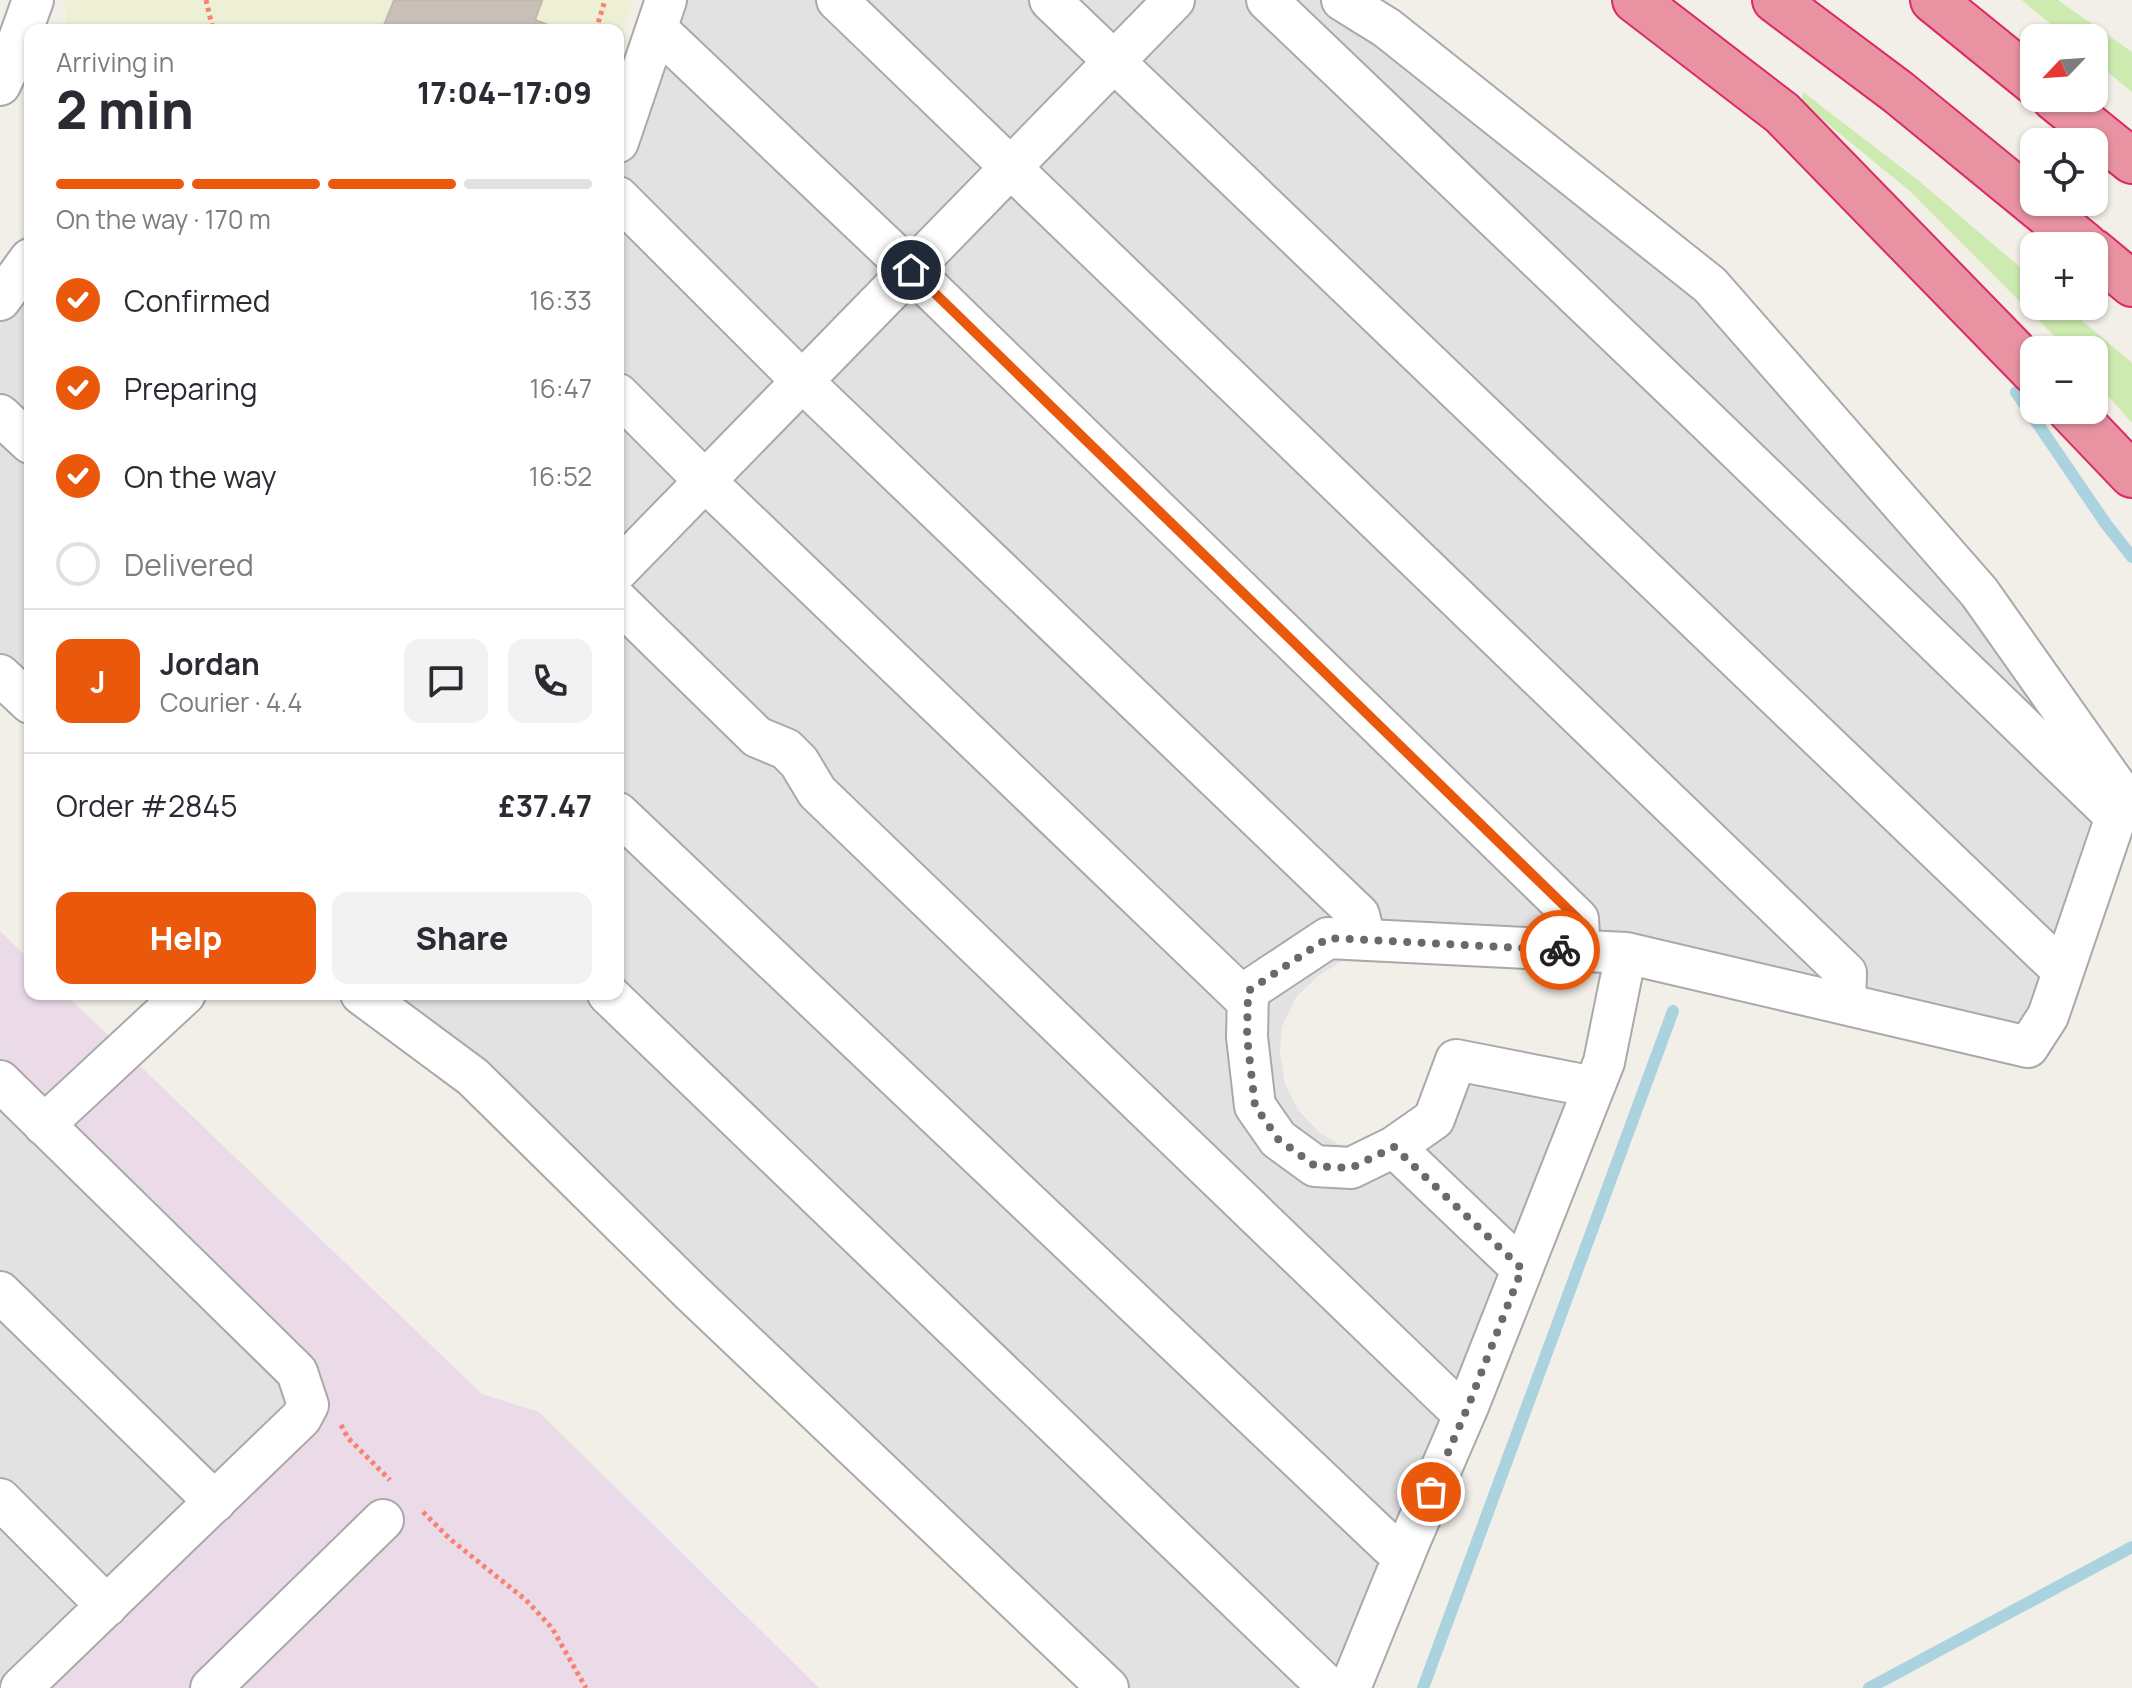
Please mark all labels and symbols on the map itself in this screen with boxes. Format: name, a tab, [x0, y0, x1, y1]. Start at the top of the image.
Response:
north arrow	[2020, 24, 2108, 112]
pin	[877, 236, 945, 304]
courier	[1520, 910, 1600, 990]
pin	[1397, 1458, 1465, 1526]

